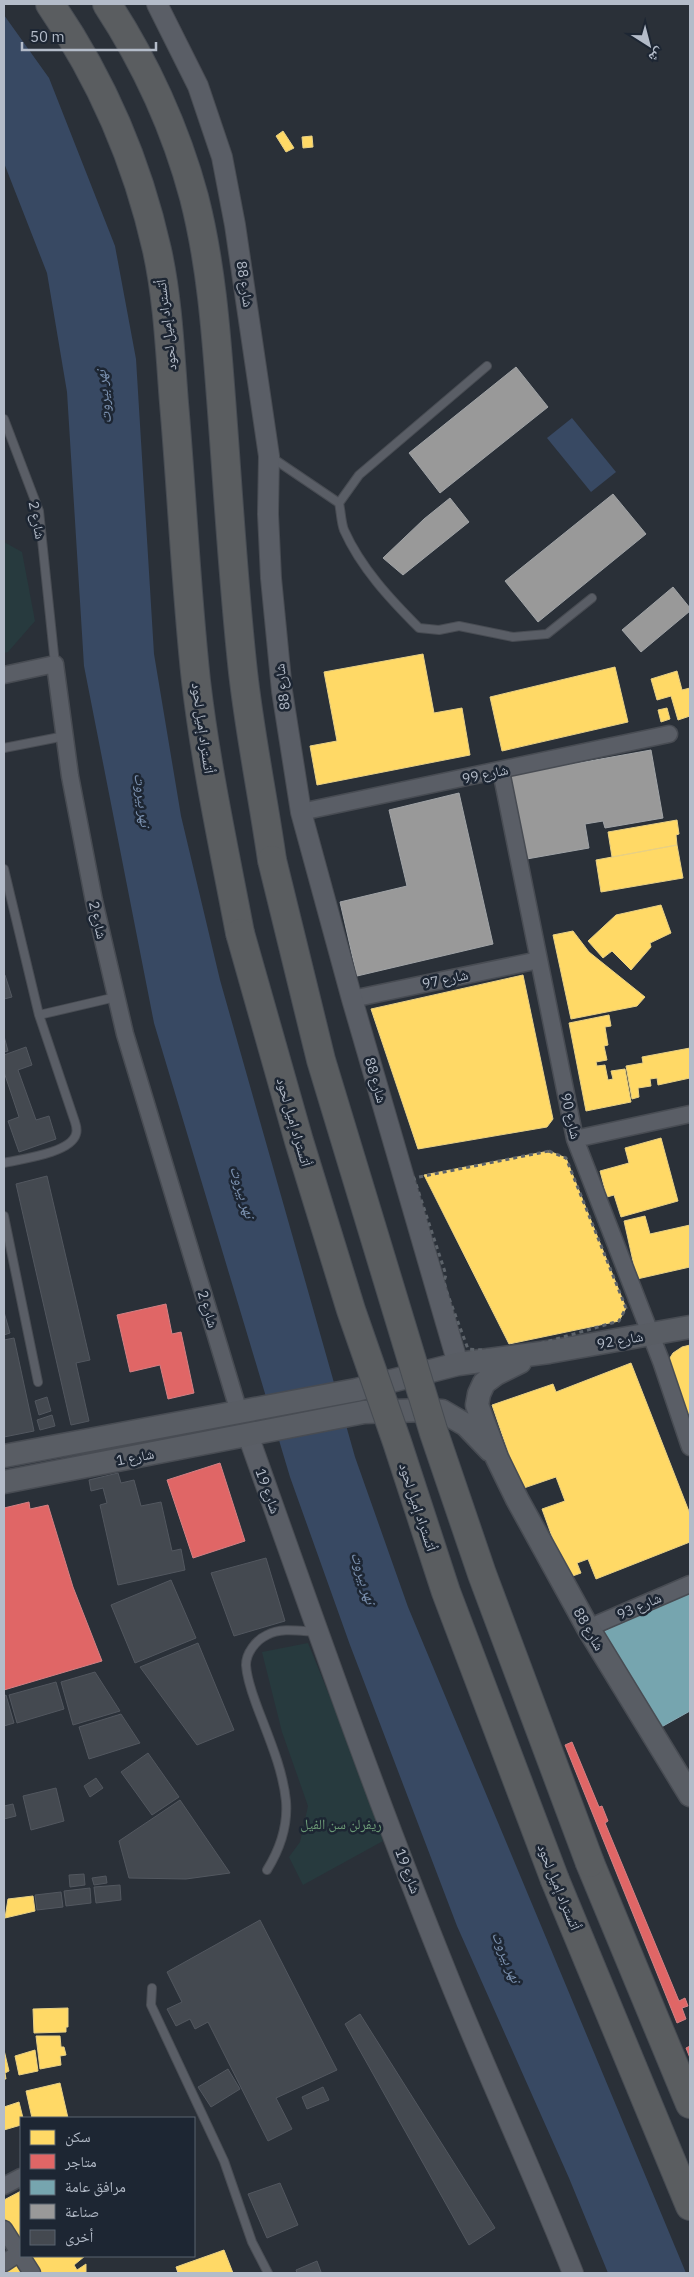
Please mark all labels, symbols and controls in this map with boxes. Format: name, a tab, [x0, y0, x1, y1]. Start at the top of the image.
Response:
scale bar	[22, 20, 156, 52]
north arrow	[624, 20, 674, 70]
text: 50 m	[30, 27, 65, 46]
text: ش	[645, 44, 668, 67]
street label: شارع 88	[231, 260, 258, 309]
street label: أتستراد إميل لحود	[151, 278, 181, 372]
water label: نهر بيروت	[90, 367, 115, 425]
street label: شارع 2	[24, 499, 49, 541]
street label: شارع 88	[270, 663, 295, 711]
street label: أتستراد إميل لحود	[187, 681, 218, 775]
street label: شارع 99	[460, 760, 510, 789]
water label: نهر بيروت	[130, 772, 156, 831]
street label: شارع 2	[84, 899, 111, 941]
street label: شارع 97	[420, 965, 470, 994]
street label: شارع 88	[360, 1055, 391, 1105]
street label: أتستراد إميل لحود	[272, 1076, 315, 1169]
street label: شارع 90	[556, 1091, 585, 1141]
water label: نهر بيروت	[226, 1164, 261, 1223]
street label: شارع 2	[193, 1288, 222, 1330]
street label: شارع 92	[595, 1327, 645, 1354]
street label: شارع 1	[114, 1445, 156, 1470]
street label: أتستراد إميل لحود	[395, 1461, 441, 1554]
street label: شارع 19	[251, 1466, 284, 1516]
water label: نهر بيروت	[347, 1550, 382, 1609]
street label: شارع 93	[614, 1589, 664, 1624]
street label: شارع 88	[569, 1604, 608, 1654]
park label: ريفرلن سن الفيل	[300, 1815, 382, 1833]
street label: أتستراد إميل لحود	[533, 1841, 584, 1933]
street label: شارع 19	[390, 1846, 425, 1896]
water label: نهر بيروت	[488, 1929, 527, 1988]
legend	[20, 2117, 195, 2257]
text: سكن	[65, 2127, 91, 2147]
text: متاجر	[64, 2152, 97, 2171]
text: مرافق عامة	[65, 2177, 126, 2197]
text: صناعة	[65, 2202, 99, 2221]
text: أخرى	[65, 2227, 94, 2247]

